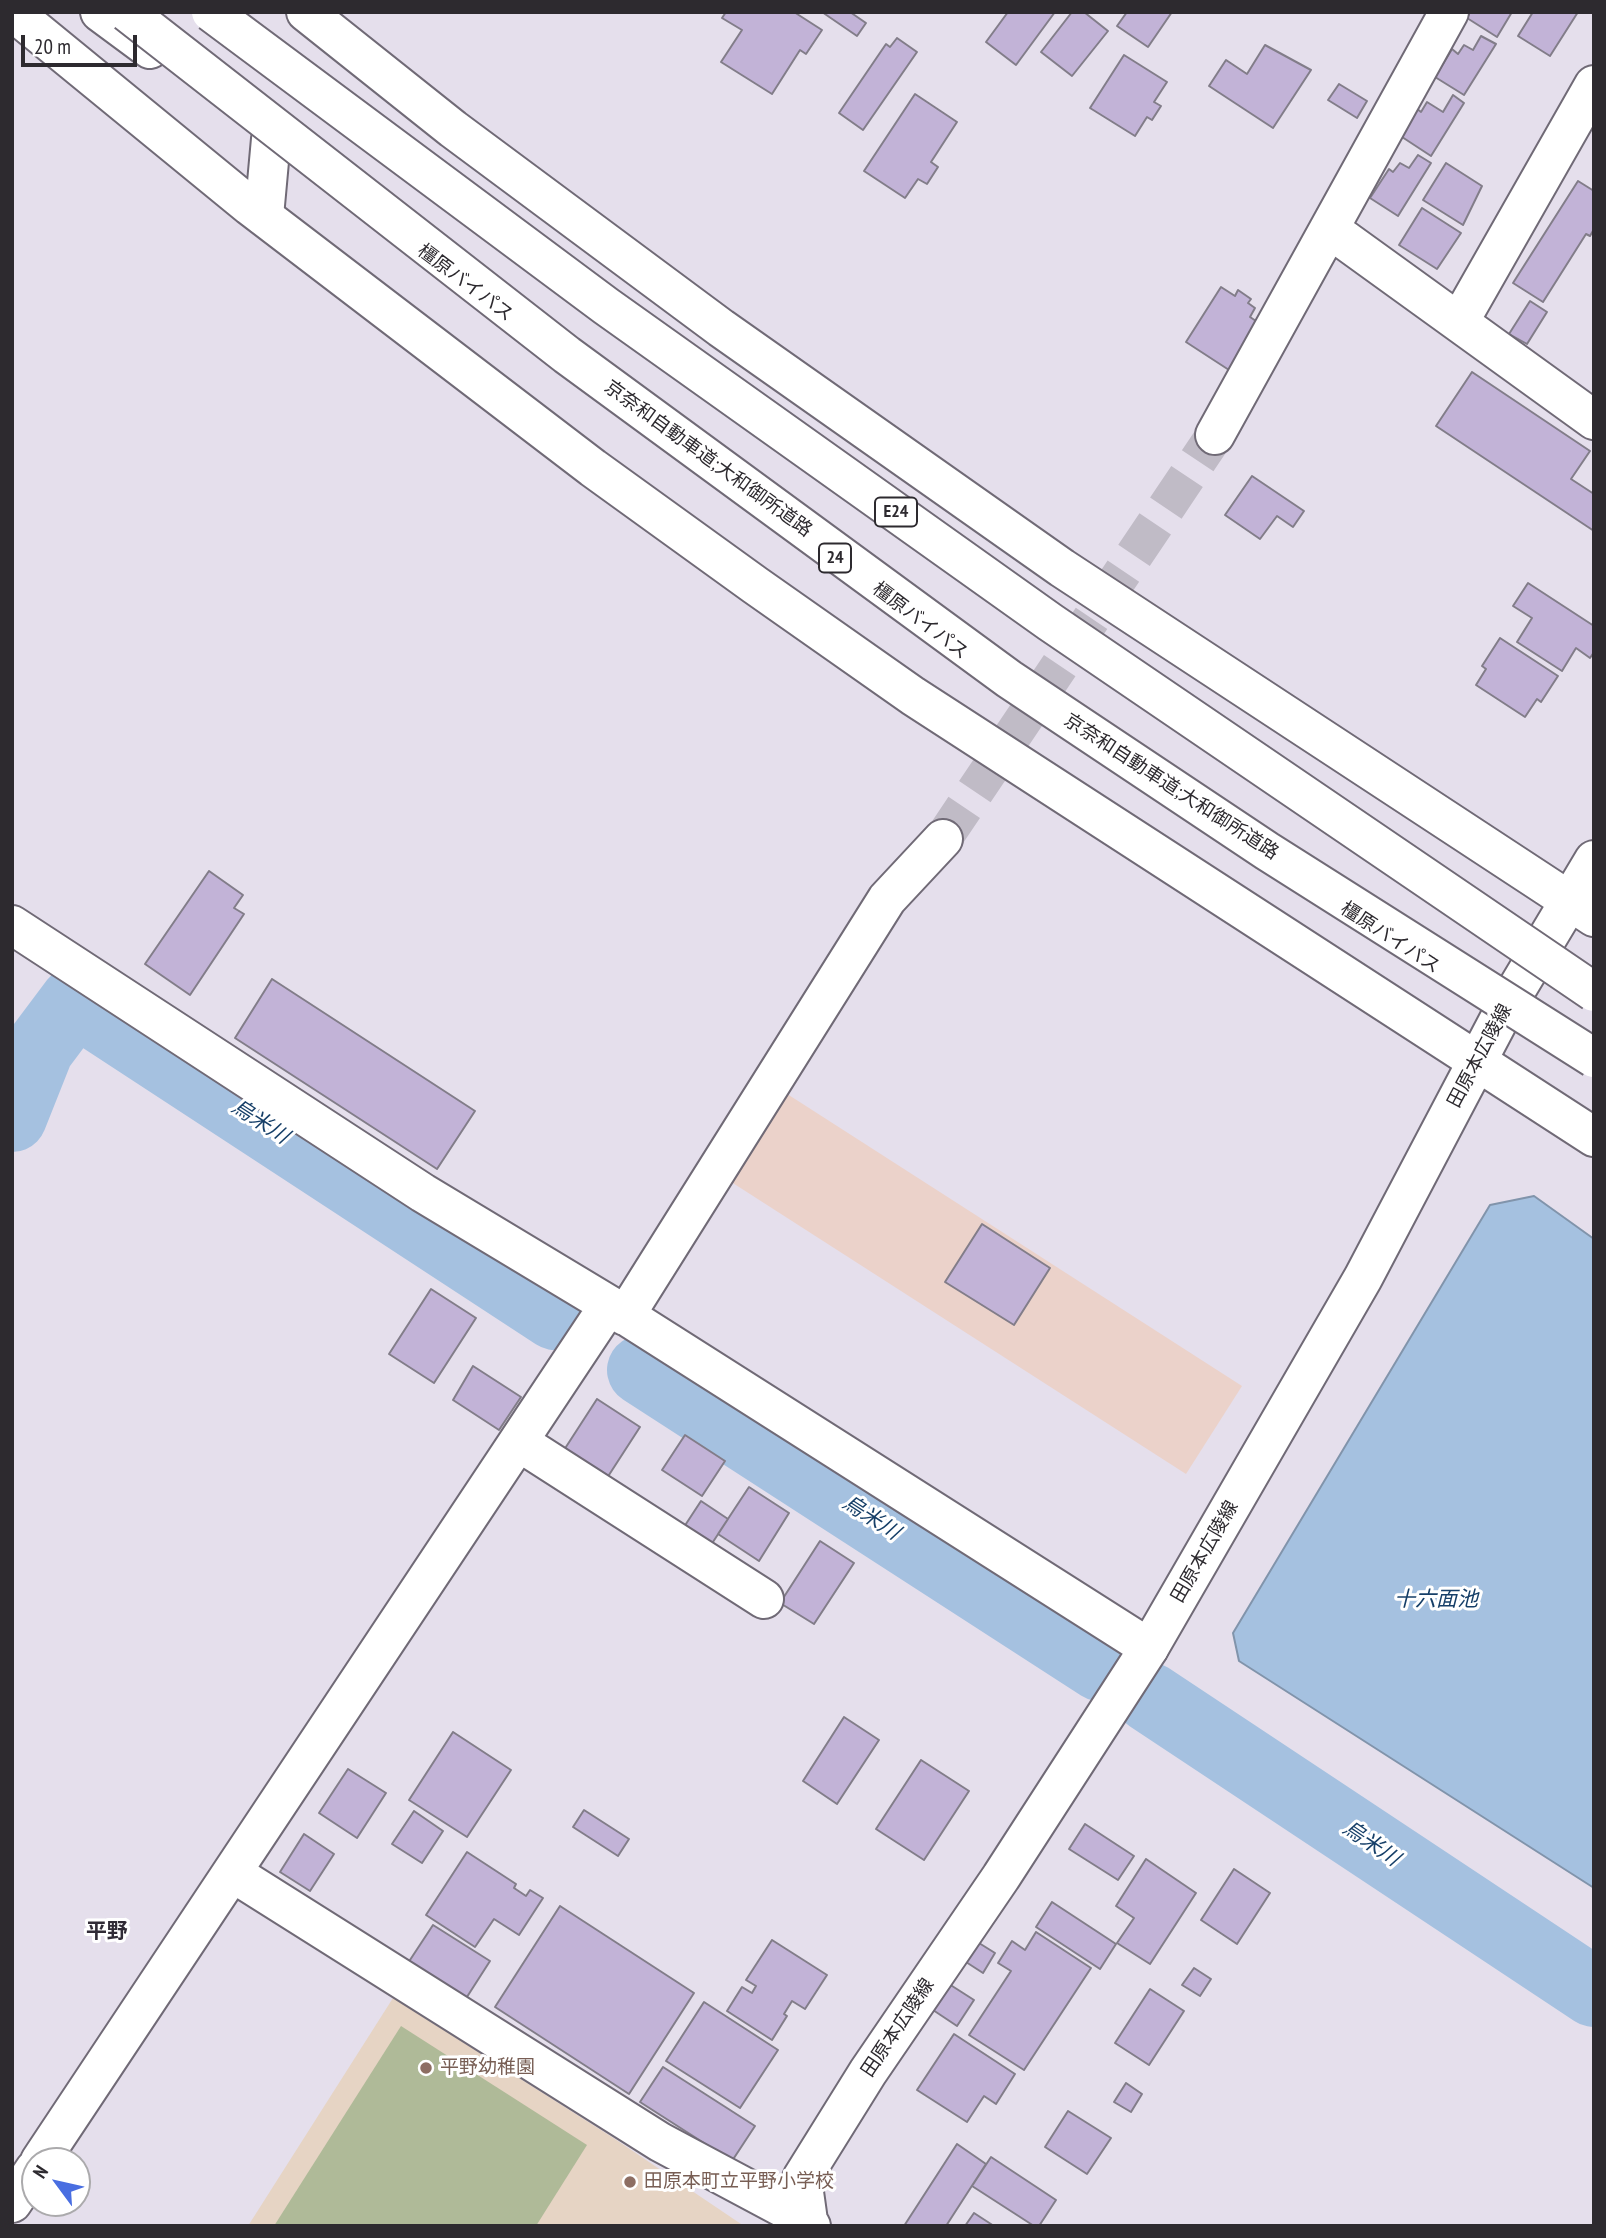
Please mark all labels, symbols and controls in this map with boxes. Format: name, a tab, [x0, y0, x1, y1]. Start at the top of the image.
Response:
scale bar	[24, 21, 140, 65]
text: 20 m	[34, 33, 71, 60]
street label: 橿原バイパス	[413, 240, 517, 326]
street label: 京奈和自動車道;大和御所道路	[600, 376, 816, 542]
road number: E24	[875, 498, 917, 526]
road number: 24	[819, 544, 851, 572]
street label: 橿原バイパス	[868, 578, 972, 664]
street label: 京奈和自動車道;大和御所道路	[1059, 709, 1283, 865]
street label: 橿原バイパス	[1336, 897, 1444, 979]
street label: 田原本広陵線	[1443, 1000, 1517, 1112]
water label: 烏米川	[227, 1094, 293, 1150]
water label: 烏米川	[838, 1490, 904, 1546]
street label: 田原本広陵線	[1167, 1497, 1243, 1607]
water label: 十六面池	[1394, 1587, 1478, 1613]
water label: 烏米川	[1338, 1816, 1404, 1872]
district label: 平野	[86, 1919, 128, 1945]
street label: 田原本広陵線	[857, 1974, 939, 2082]
place label: 平野幼稚園	[440, 2057, 535, 2079]
marker: 平野幼稚園	[418, 2060, 434, 2076]
north arrow	[21, 2147, 91, 2217]
text: N	[27, 2161, 53, 2182]
place label: 田原本町立平野小学校	[644, 2171, 834, 2193]
marker: 田原本町立平野小学校	[622, 2174, 638, 2190]

